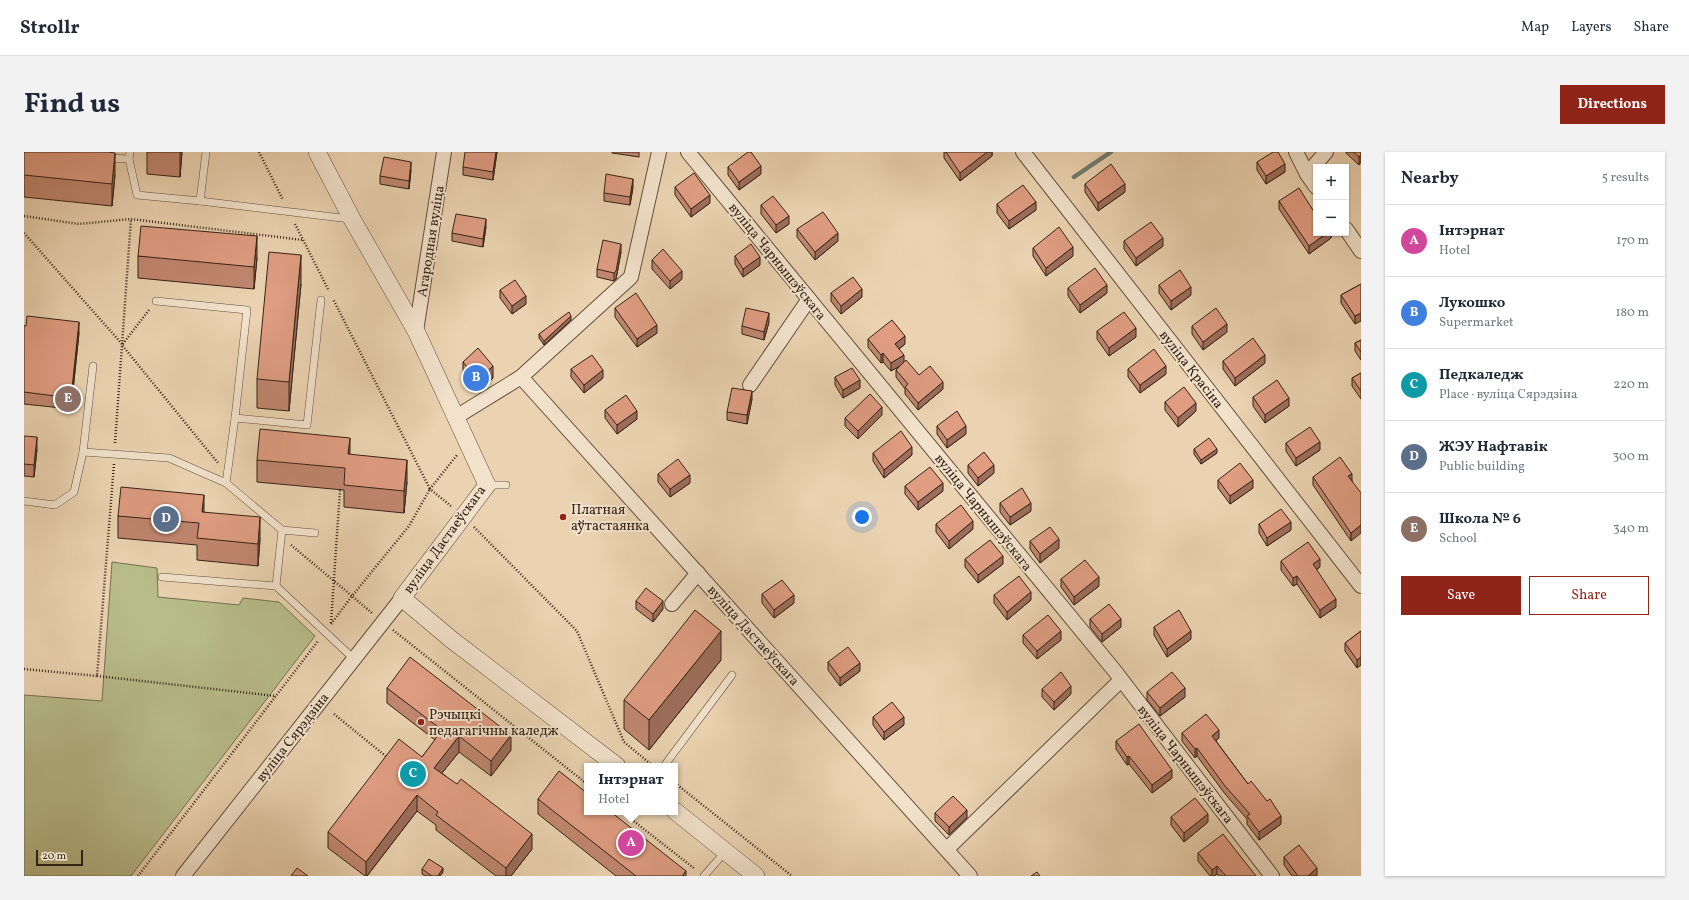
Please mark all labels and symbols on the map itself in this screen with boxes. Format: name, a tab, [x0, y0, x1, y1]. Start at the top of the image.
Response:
street label: Агародная вуліца	[413, 184, 450, 298]
street label: вуліца Чарнышэўскага	[724, 199, 830, 325]
street label: вуліца Красіна	[1154, 327, 1227, 413]
pin: B	[463, 363, 489, 393]
pin: E	[55, 384, 81, 414]
street label: вуліца Чарнышэўскага	[930, 450, 1036, 576]
street label: вуліца Дастаеўскага	[400, 482, 491, 598]
place label: Платная аўтастаянка	[571, 501, 649, 536]
pin: D	[153, 504, 179, 534]
your location	[852, 507, 872, 527]
marker: Платная аўтастаянка	[558, 512, 568, 522]
street label: вуліца Дастаеўскага	[703, 582, 803, 690]
street label: вуліца Сярэдзіна	[252, 689, 334, 787]
street label: вуліца Чарнышэўскага	[1132, 702, 1237, 828]
place label: Рэчыцкі педагагічны каледж	[429, 706, 559, 741]
marker: Рэчыцкі педагагічны каледж	[416, 717, 426, 727]
pin: C	[400, 759, 426, 789]
pin: A	[618, 828, 644, 858]
scale bar	[36, 848, 83, 867]

